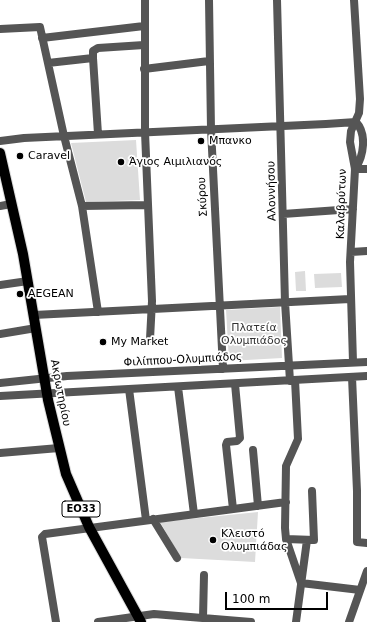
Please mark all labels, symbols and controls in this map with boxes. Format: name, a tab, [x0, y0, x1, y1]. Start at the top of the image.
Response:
place label: Μπανκο	[209, 134, 252, 148]
marker: Μπανκο	[196, 136, 206, 146]
place label: Caravel	[28, 149, 70, 163]
marker: Caravel	[15, 151, 25, 161]
place label: Άγιος Αιμιλιανός	[129, 155, 222, 169]
marker: Άγιος Αιμιλιανός	[116, 157, 126, 167]
street label: Αλοννήσου	[265, 161, 279, 221]
street label: Καλαβρύτων	[334, 169, 350, 239]
street label: Σκύρου	[195, 177, 211, 217]
place label: AEGEAN	[28, 287, 74, 301]
marker: AEGEAN	[15, 289, 25, 299]
park label: Πλατεία Ολυμπιάδος	[221, 321, 287, 347]
place label: My Market	[111, 335, 168, 349]
marker: My Market	[98, 337, 108, 347]
street label: Φιλίππου-Ολυμπιάδος	[123, 350, 243, 370]
street label: Ακρωτηρίου	[47, 359, 73, 427]
road number: ΕΟ33	[62, 501, 100, 517]
place label: Κλειστό Ολυμπιάδας	[221, 527, 288, 553]
marker: Κλειστό Ολυμπιάδας	[208, 535, 218, 545]
scale bar	[227, 584, 330, 610]
text: 100 m	[232, 592, 270, 606]

